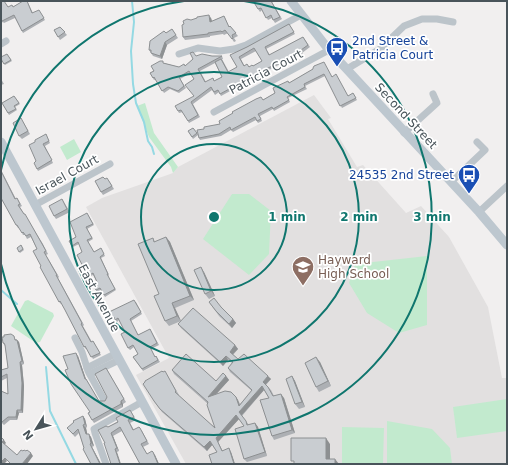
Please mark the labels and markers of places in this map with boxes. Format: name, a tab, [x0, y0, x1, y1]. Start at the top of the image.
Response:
place label: 2nd Street & Patricia Court	[352, 34, 433, 62]
bus stop icon: 2nd Street & Patricia Court	[324, 35, 350, 68]
bus stop icon: 24535 2nd Street	[456, 162, 482, 195]
place label: 24535 2nd Street	[349, 168, 454, 182]
centre of rings	[207, 210, 221, 224]
place label: Hayward High School	[318, 253, 389, 281]
school or university icon: Hayward High School	[290, 254, 316, 287]

